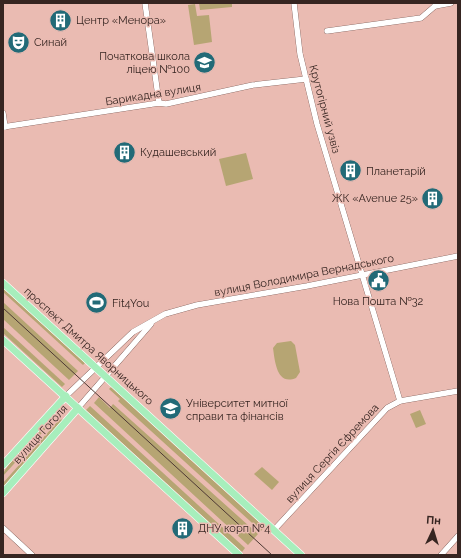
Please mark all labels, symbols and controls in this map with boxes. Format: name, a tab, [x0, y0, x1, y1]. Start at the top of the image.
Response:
building icon: Центр «Менора»	[47, 7, 73, 33]
place label: Центр «Менора»	[76, 14, 166, 27]
theatre icon: Синай	[6, 29, 32, 55]
place label: Синай	[34, 36, 67, 49]
school or university icon: Початкова школа ліцею №100	[192, 49, 218, 75]
place label: Початкова школа ліцею №100	[99, 50, 190, 76]
street label: Крутогірний узвіз	[306, 63, 343, 155]
street label: Барикадна вулиця	[104, 81, 202, 108]
building icon: Кудашевський	[111, 139, 137, 165]
place label: Кудашевський	[140, 146, 216, 159]
building icon: Планетарій	[337, 158, 363, 184]
place label: Планетарій	[366, 165, 426, 178]
building icon: ЖК «Avenue 25»	[420, 185, 446, 211]
place label: ЖК «Avenue 25»	[332, 192, 418, 205]
street label: вулиця Володимира Вернадського	[213, 252, 395, 299]
public building icon: Нова Пошта №32	[365, 268, 391, 294]
street label: проспект Дмитра Яворницького	[21, 285, 156, 408]
sports icon: Fit4You	[83, 290, 109, 316]
place label: Нова Пошта №32	[333, 295, 424, 308]
place label: Fit4You	[112, 297, 149, 310]
school or university icon: Університет митної справи та фінансів	[158, 396, 184, 422]
place label: Університет митної справи та фінансів	[186, 397, 288, 423]
street label: вулиця Сергія Єфремова	[283, 401, 382, 506]
street label: вулиця Гоголя	[11, 402, 70, 466]
north arrow	[413, 510, 453, 550]
text: Пн	[426, 514, 441, 528]
building icon: ДНУ корп №4	[169, 515, 195, 541]
place label: ДНУ корп №4	[198, 522, 270, 535]

